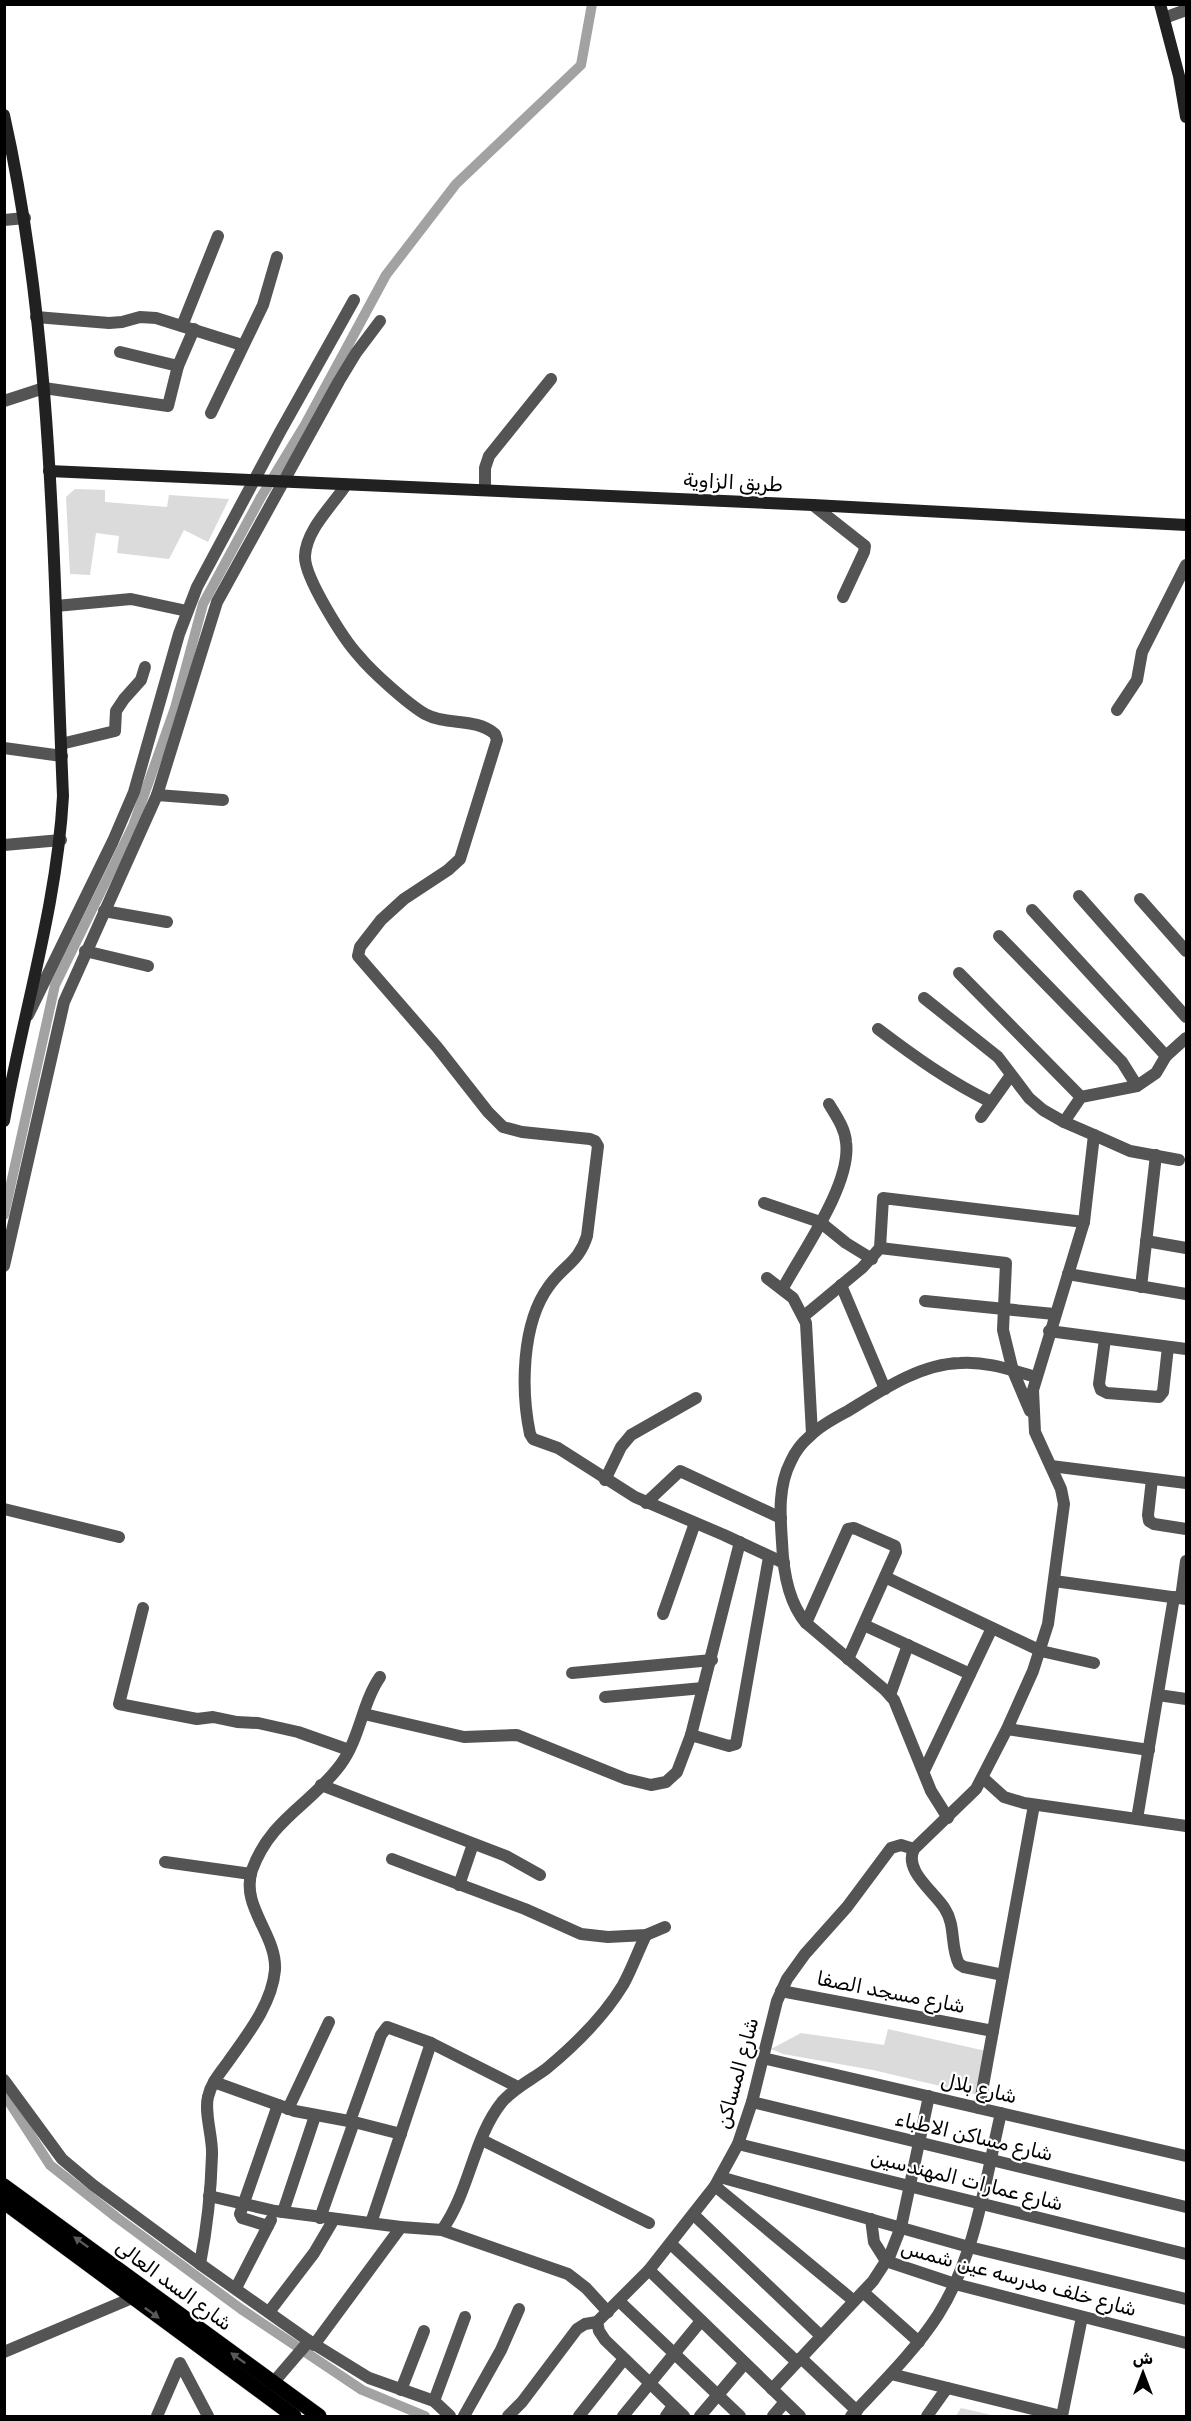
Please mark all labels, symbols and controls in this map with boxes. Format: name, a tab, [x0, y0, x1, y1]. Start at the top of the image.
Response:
street label: طريق الزاوية	[682, 467, 784, 497]
street label: شارع مسجد الصفا	[814, 1966, 967, 2020]
street label: شارع المساكن	[711, 2015, 765, 2132]
street label: شارع بلال	[938, 2068, 1019, 2110]
street label: شارع مساكن الاطباء	[892, 2106, 1055, 2168]
street label: شارع عمارات المهندسين	[868, 2145, 1066, 2217]
street label: شارع السد العالى	[110, 2235, 237, 2337]
street label: شارع خلف مدرسه عين شمس	[898, 2235, 1139, 2323]
one-way arrow	[73, 2236, 89, 2248]
one-way arrow	[144, 2307, 160, 2319]
north arrow	[1113, 2343, 1173, 2403]
text: ش	[1133, 2349, 1153, 2368]
one-way arrow	[230, 2352, 246, 2364]

